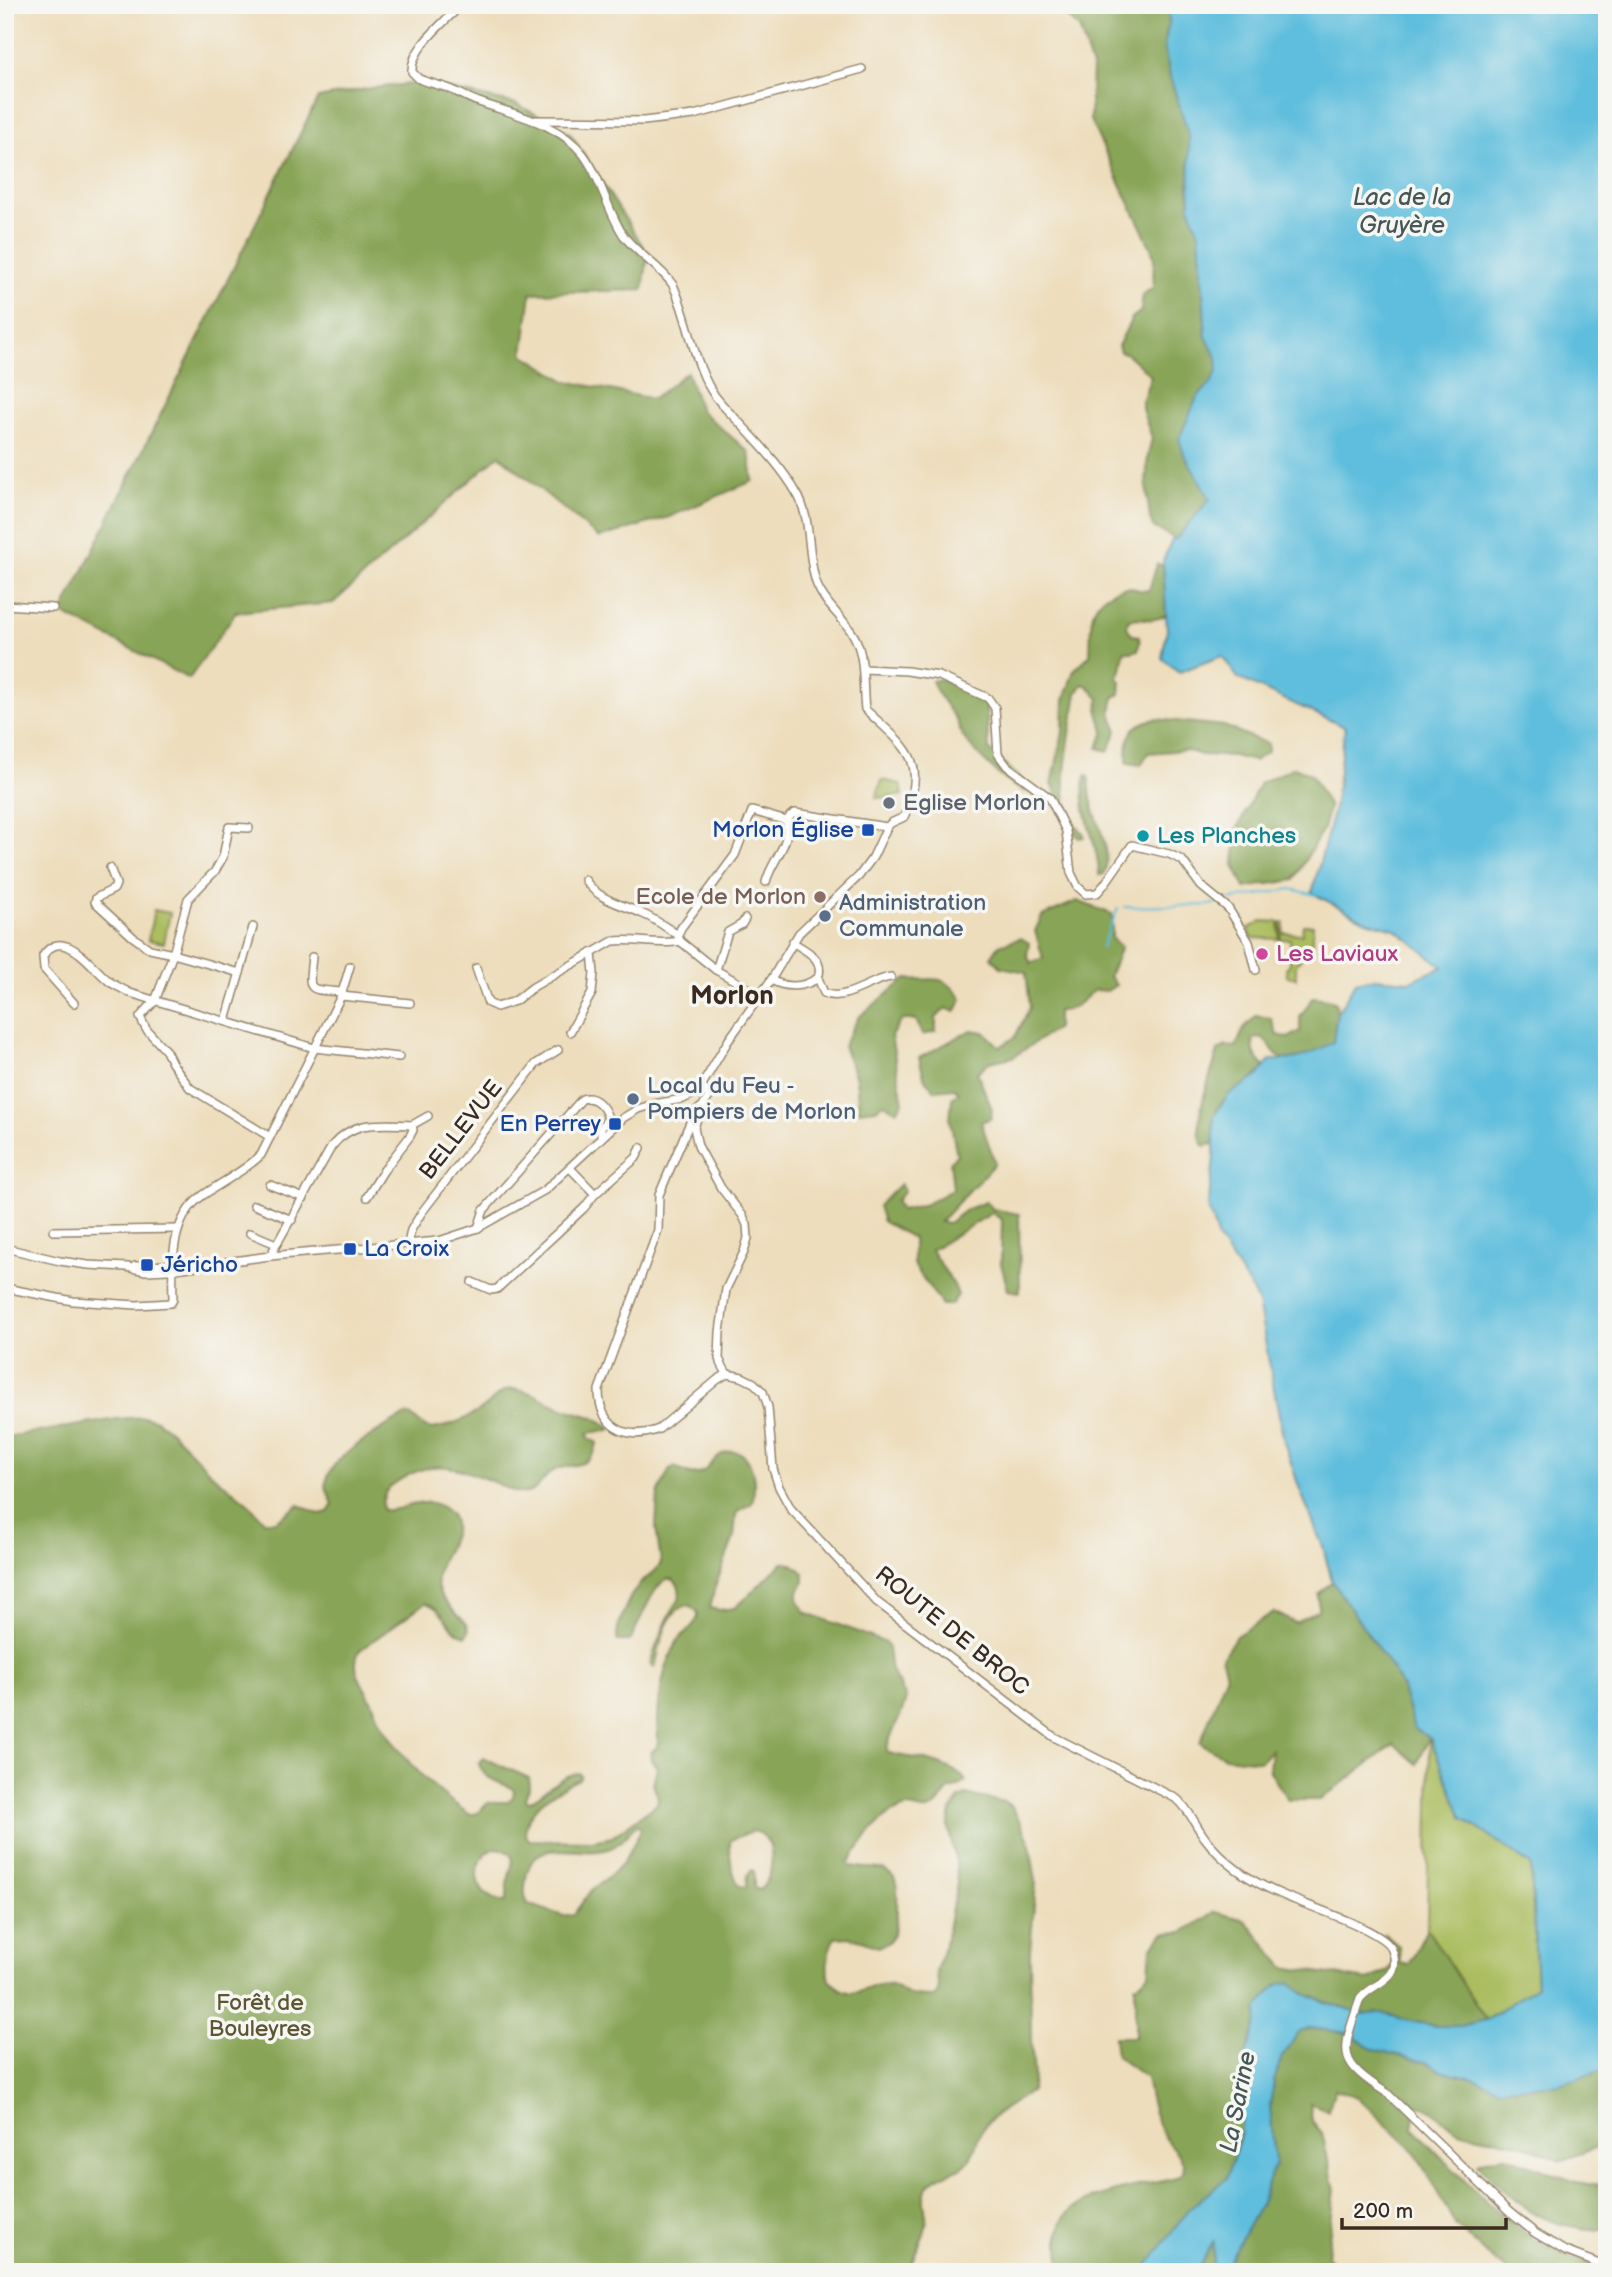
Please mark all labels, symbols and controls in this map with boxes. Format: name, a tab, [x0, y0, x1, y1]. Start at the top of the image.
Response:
water label: Lac de la Gruyère	[1353, 183, 1451, 240]
place label: Eglise Morlon	[903, 789, 1045, 817]
marker: Eglise Morlon	[881, 795, 897, 811]
place label: Morlon Église	[712, 816, 854, 844]
marker: Morlon Église	[860, 822, 876, 838]
place label: Les Planches	[1157, 822, 1296, 850]
marker: Les Planches	[1135, 828, 1151, 844]
place label: Ecole de Morlon	[635, 883, 806, 911]
marker: Ecole de Morlon	[812, 889, 828, 905]
place label: Administration Communale	[839, 889, 986, 943]
marker: Administration Communale	[817, 908, 833, 924]
place label: Les Laviaux	[1276, 940, 1399, 968]
marker: Les Laviaux	[1254, 946, 1270, 962]
district label: Morlon	[690, 981, 774, 1012]
place label: Local du Feu - Pompiers de Morlon	[647, 1072, 856, 1126]
street label: BELLEVUE	[413, 1075, 509, 1185]
marker: Local du Feu - Pompiers de Morlon	[625, 1091, 641, 1107]
place label: En Perrey	[500, 1110, 602, 1138]
marker: En Perrey	[607, 1116, 623, 1132]
place label: La Croix	[364, 1235, 449, 1263]
marker: La Croix	[342, 1241, 358, 1257]
place label: Jéricho	[161, 1251, 238, 1279]
marker: Jéricho	[139, 1257, 155, 1273]
street label: ROUTE DE BROC	[869, 1560, 1035, 1702]
park label: Forêt de Bouleyres	[208, 1989, 312, 2043]
water label: La Sarine	[1214, 2049, 1262, 2155]
scale bar	[1342, 2186, 1507, 2230]
text: 200 m	[1353, 2199, 1413, 2224]

